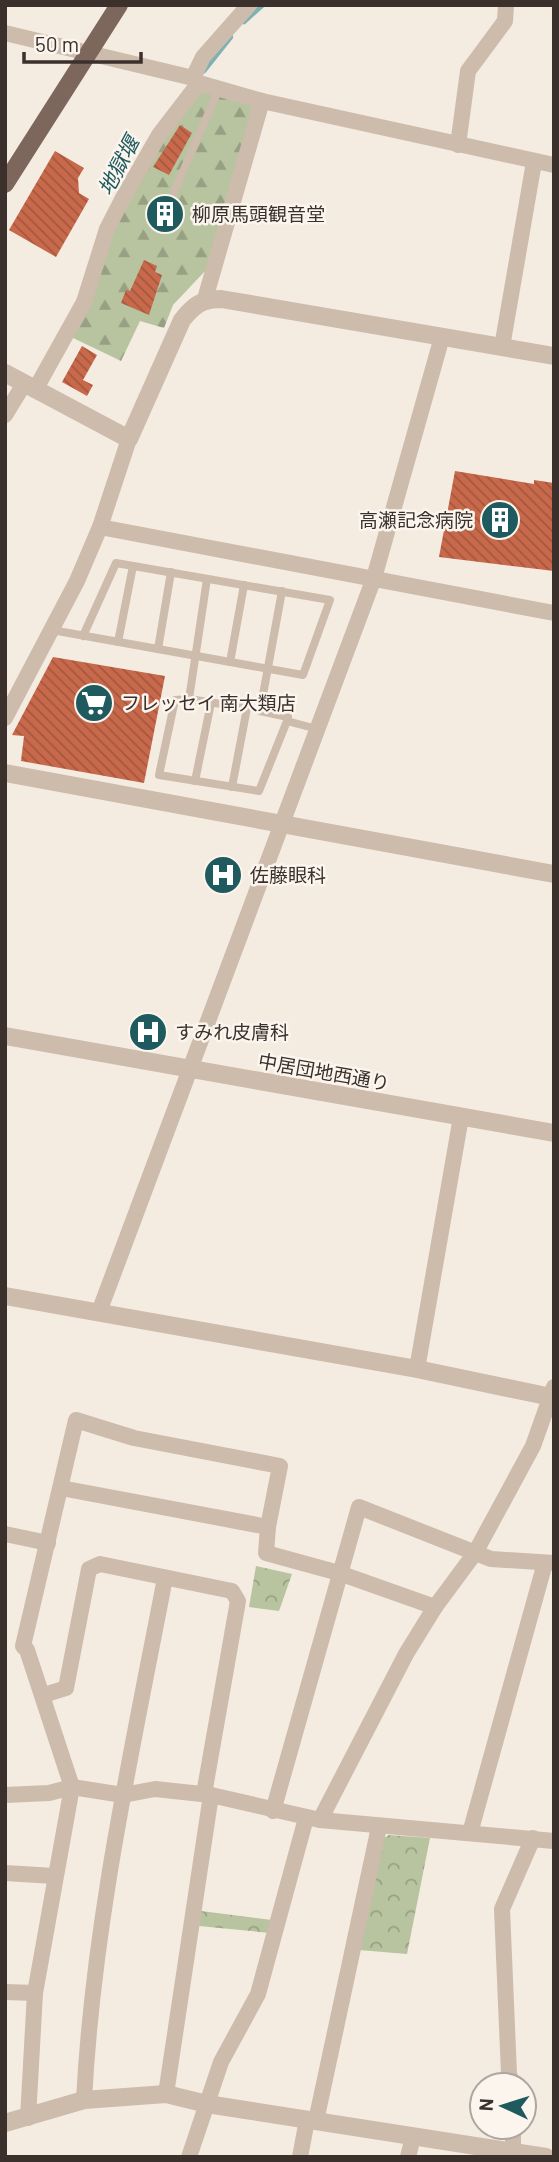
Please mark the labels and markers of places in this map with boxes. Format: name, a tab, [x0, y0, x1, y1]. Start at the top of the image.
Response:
building icon: 柳原馬頭観音堂	[144, 193, 186, 235]
place label: 柳原馬頭観音堂	[192, 202, 325, 225]
building icon: 高瀬記念病院	[479, 499, 521, 541]
place label: 高瀬記念病院	[359, 508, 473, 531]
supermarket icon: フレッセイ 南大類店	[73, 682, 115, 724]
place label: フレッセイ 南大類店	[121, 691, 296, 714]
hospital icon: 佐藤眼科	[202, 854, 244, 896]
place label: 佐藤眼科	[250, 863, 326, 886]
hospital icon: すみれ皮膚科	[127, 1011, 169, 1053]
place label: すみれ皮膚科	[175, 1020, 289, 1043]

